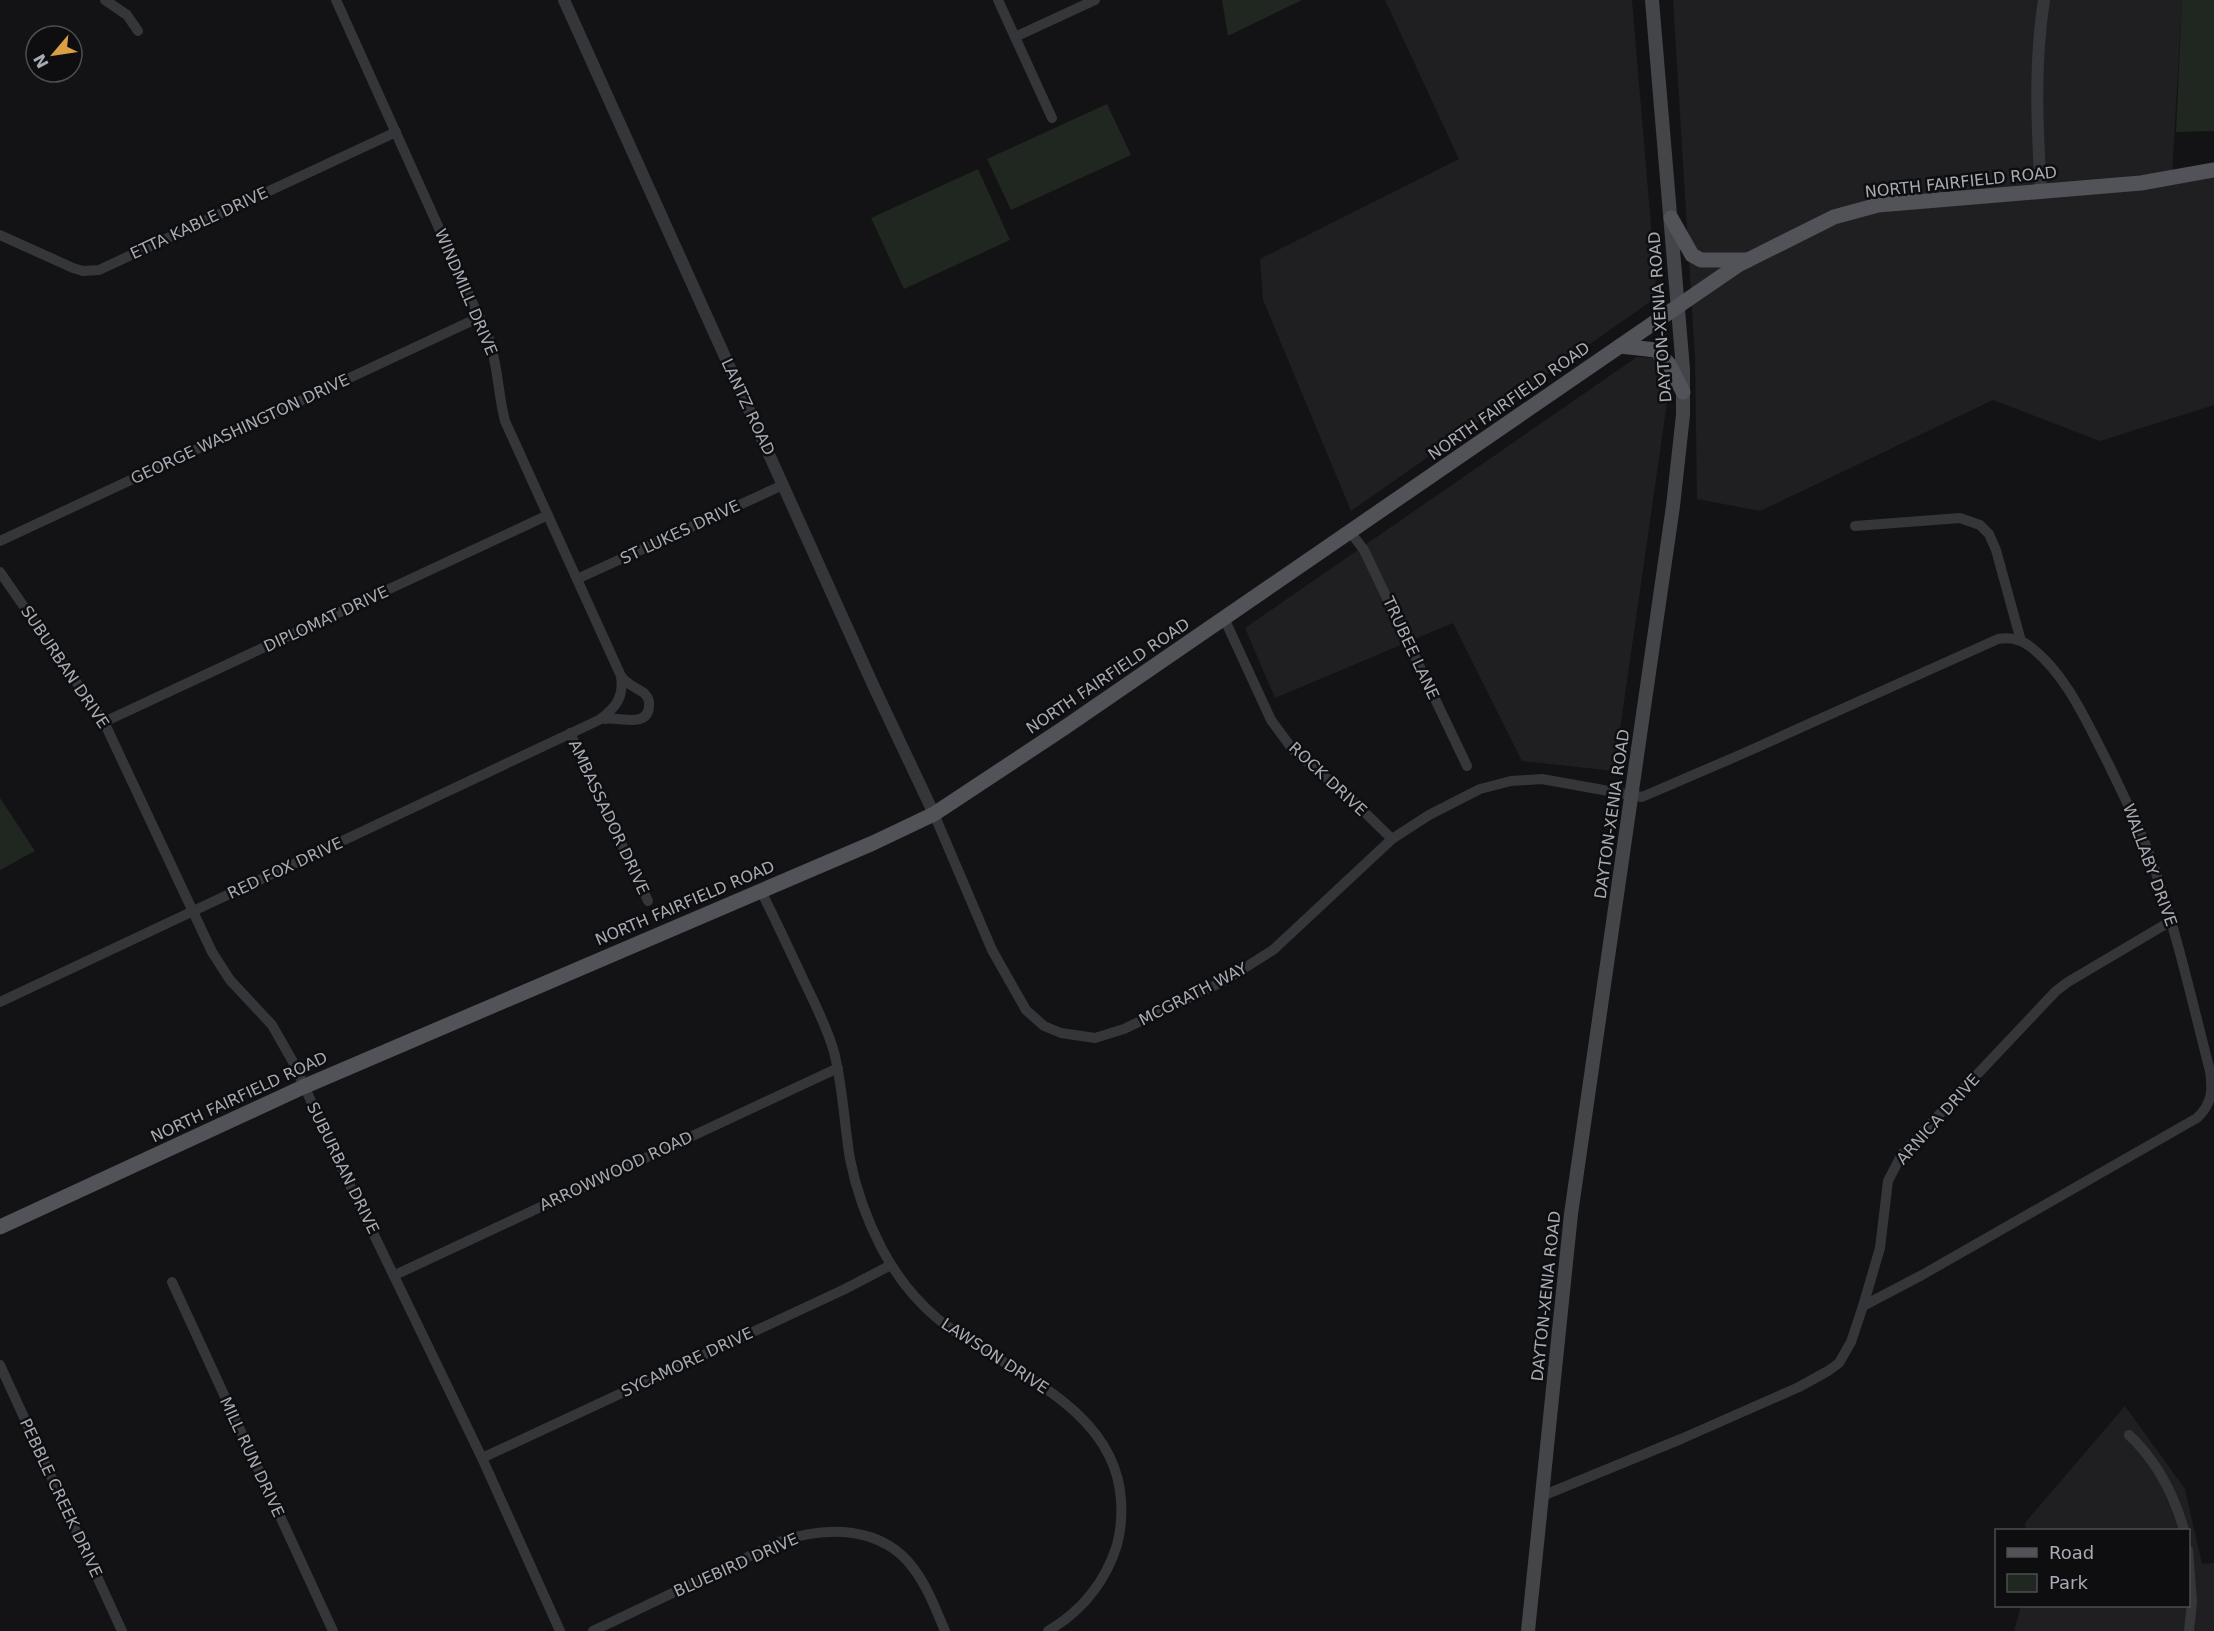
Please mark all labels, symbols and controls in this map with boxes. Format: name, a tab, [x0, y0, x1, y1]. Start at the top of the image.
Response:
north arrow	[24, 24, 84, 84]
text: N	[30, 51, 53, 71]
street label: NORTH FAIRFIELD ROAD	[1864, 162, 2058, 202]
street label: ETTA KABLE DRIVE	[127, 183, 271, 263]
street label: WINDMILL DRIVE	[431, 226, 501, 358]
street label: DAYTON-XENIA ROAD	[1645, 231, 1675, 403]
street label: NORTH FAIRFIELD ROAD	[1425, 338, 1593, 464]
street label: LANTZ ROAD	[717, 356, 779, 458]
street label: GEORGE WASHINGTON DRIVE	[128, 370, 352, 488]
street label: ST LUKES DRIVE	[617, 496, 743, 568]
street label: DIPLOMAT DRIVE	[261, 582, 391, 656]
street label: TRUBEE LANE	[1378, 593, 1443, 702]
street label: SUBURBAN DRIVE	[17, 602, 113, 732]
street label: NORTH FAIRFIELD ROAD	[1023, 614, 1193, 738]
street label: DAYTON-XENIA ROAD	[1591, 728, 1633, 900]
street label: AMBASSADOR DRIVE	[565, 737, 653, 897]
street label: ROCK DRIVE	[1285, 738, 1371, 820]
street label: WALLABY DRIVE	[2119, 801, 2181, 929]
street label: RED FOX DRIVE	[224, 833, 346, 903]
street label: NORTH FAIRFIELD ROAD	[592, 857, 778, 949]
street label: MCGRATH WAY	[1136, 958, 1250, 1029]
street label: NORTH FAIRFIELD ROAD	[148, 1048, 330, 1146]
street label: ARNICA DRIVE	[1892, 1070, 1984, 1168]
street label: SUBURBAN DRIVE	[303, 1099, 383, 1237]
street label: ARROWWOOD ROAD	[536, 1127, 696, 1215]
street label: DAYTON-XENIA ROAD	[1528, 1210, 1564, 1382]
street label: LAWSON DRIVE	[938, 1314, 1052, 1398]
street label: SYCAMORE DRIVE	[618, 1323, 756, 1401]
street label: MILL RUN DRIVE	[216, 1394, 288, 1520]
street label: PEBBLE CREEK DRIVE	[16, 1416, 106, 1580]
street label: BLUEBIRD DRIVE	[671, 1529, 801, 1601]
legend	[1995, 1529, 2190, 1607]
text: Road	[2049, 1542, 2094, 1563]
text: Park	[2049, 1572, 2088, 1593]

